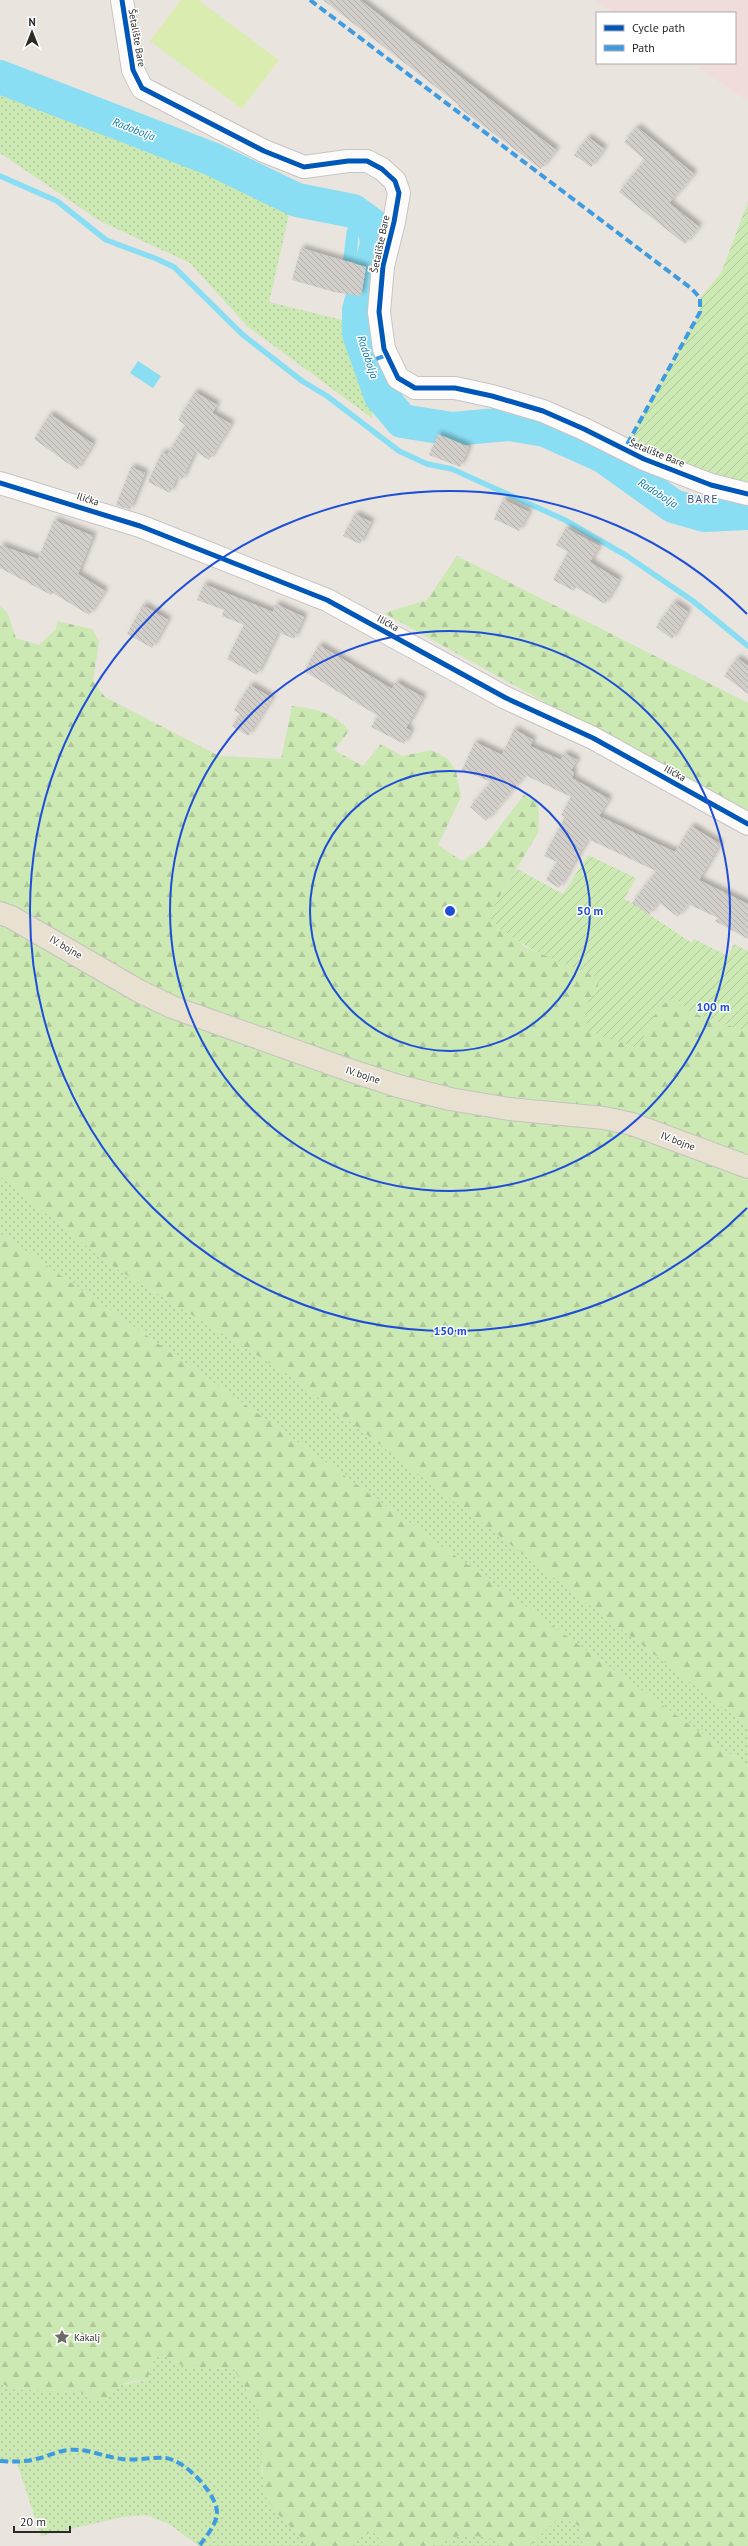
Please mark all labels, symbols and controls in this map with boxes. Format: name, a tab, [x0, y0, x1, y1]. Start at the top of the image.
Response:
street label: Šetalište Bare	[125, 8, 149, 68]
north arrow	[12, 12, 52, 52]
legend	[596, 12, 736, 64]
text: N	[28, 15, 36, 29]
text: Cycle path	[632, 20, 685, 35]
text: Path	[632, 40, 655, 55]
water label: Radobolja	[111, 114, 158, 144]
street label: Šetalište Bare	[368, 214, 392, 274]
water label: Radobolja	[354, 334, 382, 381]
street label: Šetalište Bare	[627, 436, 687, 470]
water label: Radobolja	[636, 475, 681, 511]
street label: Ilićka	[75, 489, 101, 509]
district label: BARE	[687, 491, 719, 506]
street label: Ilićka	[375, 612, 401, 634]
street label: Ilićka	[662, 762, 688, 784]
text: 50 m	[577, 903, 603, 918]
centre of rings	[443, 904, 457, 918]
street label: IV. bojne	[47, 932, 85, 962]
text: 100 m	[696, 999, 730, 1014]
street label: IV. bojne	[344, 1063, 382, 1087]
street label: IV. bojne	[659, 1129, 697, 1153]
text: 150 m	[433, 1323, 467, 1338]
place icon: Kakalj	[53, 2328, 71, 2346]
place label: Kakalj	[74, 2331, 100, 2344]
scale bar	[14, 2508, 70, 2534]
text: 20 m	[20, 2514, 46, 2529]

